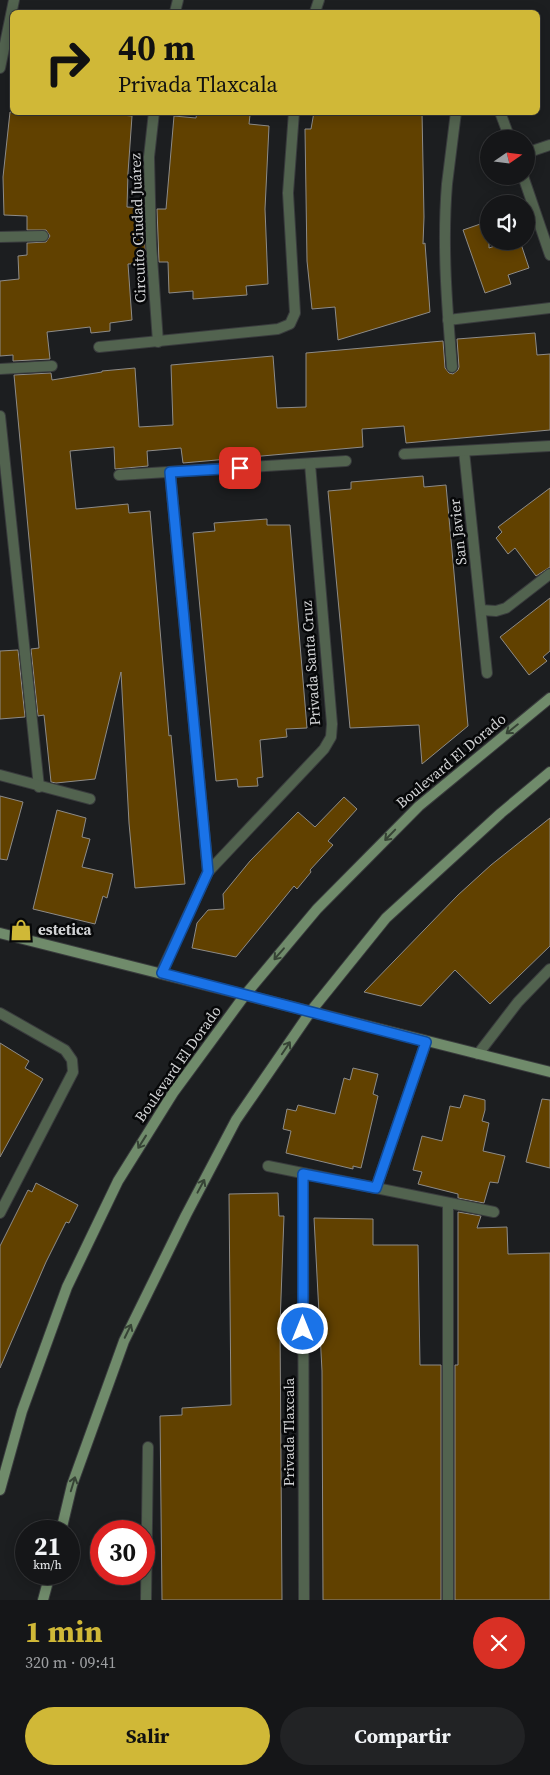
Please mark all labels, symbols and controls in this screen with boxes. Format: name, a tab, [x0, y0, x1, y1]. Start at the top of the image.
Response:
text: 40 m	[118, 24, 195, 72]
icon: right	[35, 30, 100, 95]
text: Privada Tlaxcala	[118, 69, 278, 99]
north arrow	[480, 130, 535, 185]
map controls	[480, 130, 535, 250]
street label: Circuito Ciudad Juárez	[124, 153, 151, 303]
button: sound	[480, 195, 535, 250]
pin	[219, 447, 261, 489]
icon: arrive	[226, 454, 254, 482]
street label: San Javier	[444, 497, 471, 566]
street label: Privada Santa Cruz	[296, 600, 325, 726]
street label: Boulevard El Dorado	[391, 708, 510, 813]
one-way arrow	[506, 723, 519, 734]
one-way arrow	[384, 829, 396, 841]
shop icon: estetica	[8, 917, 34, 943]
place label: estetica	[38, 919, 92, 940]
one-way arrow	[274, 947, 285, 960]
street label: Boulevard El Dorado	[129, 1001, 226, 1126]
one-way arrow	[281, 1041, 291, 1055]
one-way arrow	[137, 1134, 147, 1148]
one-way arrow	[197, 1179, 206, 1194]
position arrow	[276, 1302, 328, 1354]
one-way arrow	[123, 1324, 133, 1339]
street label: Privada Tlaxcala	[278, 1377, 299, 1486]
one-way arrow	[69, 1477, 78, 1492]
speed limit sign: 30	[90, 1520, 155, 1585]
text: 21	[34, 1529, 61, 1563]
text: km/h	[33, 1557, 62, 1573]
text: 1 min	[25, 1611, 103, 1652]
button: close	[473, 1617, 525, 1669]
text: 320 m · 09:41	[25, 1651, 116, 1673]
button: Salir	[25, 1707, 270, 1765]
button: Compartir	[280, 1707, 525, 1765]

